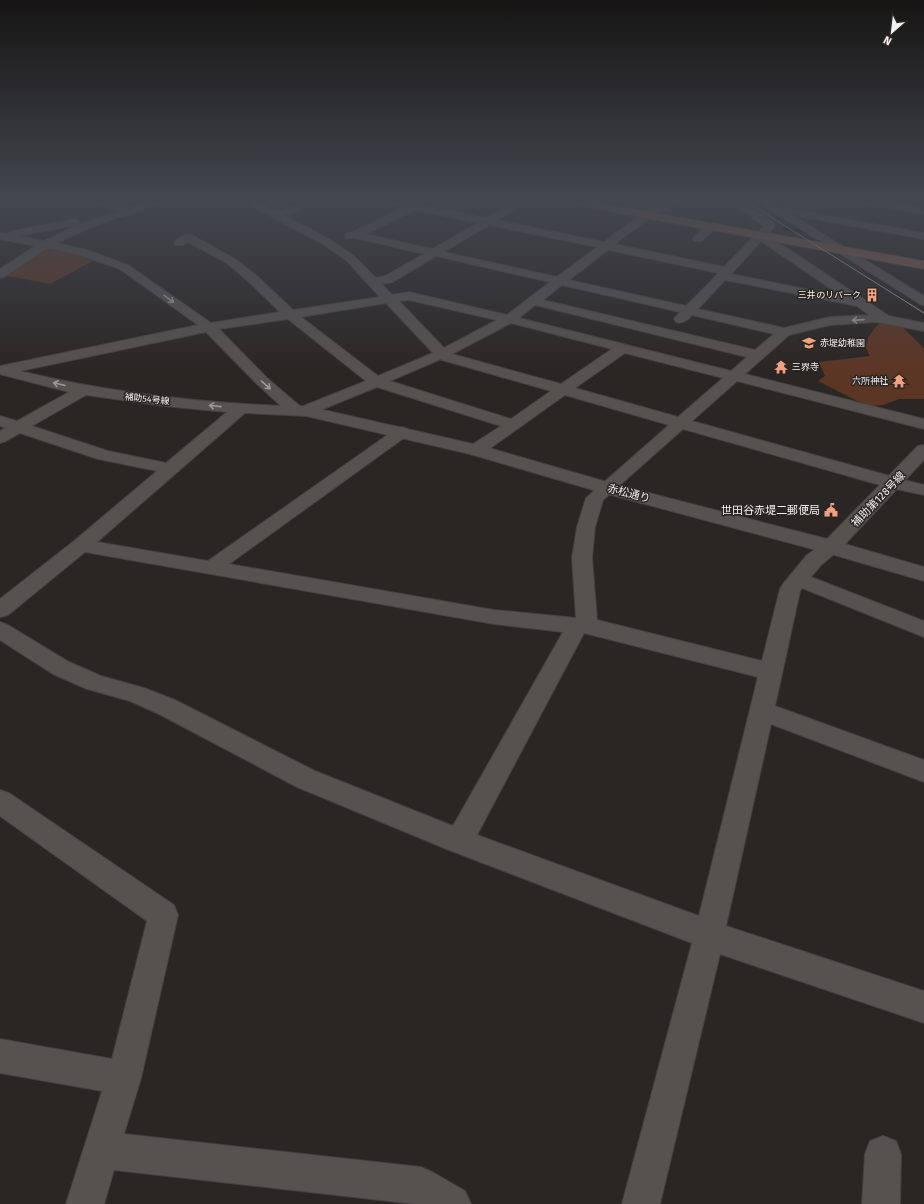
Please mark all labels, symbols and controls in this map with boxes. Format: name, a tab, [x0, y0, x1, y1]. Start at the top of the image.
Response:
north arrow	[872, 12, 912, 52]
text: N	[881, 33, 894, 48]
building icon: 三井のリパーク	[864, 287, 880, 303]
place label: 三井のリパーク	[798, 290, 861, 300]
one-way arrow	[164, 294, 175, 303]
one-way arrow	[852, 316, 865, 323]
school or university icon: 赤堤幼稚園	[801, 335, 817, 351]
place label: 赤堤幼稚園	[820, 338, 865, 348]
temple icon: 三界寺	[773, 359, 789, 375]
place label: 三界寺	[792, 362, 819, 372]
temple icon: 六所神社	[891, 373, 907, 389]
place label: 六所神社	[852, 376, 888, 386]
one-way arrow	[53, 380, 66, 388]
one-way arrow	[261, 380, 271, 389]
street label: 補助54号線	[124, 392, 171, 406]
one-way arrow	[209, 402, 222, 410]
street label: 補助第128号線	[849, 469, 908, 530]
street label: 赤松通り	[606, 482, 652, 505]
public building icon: 世田谷赤堤二郵便局	[823, 502, 839, 518]
place label: 世田谷赤堤二郵便局	[721, 504, 820, 517]

